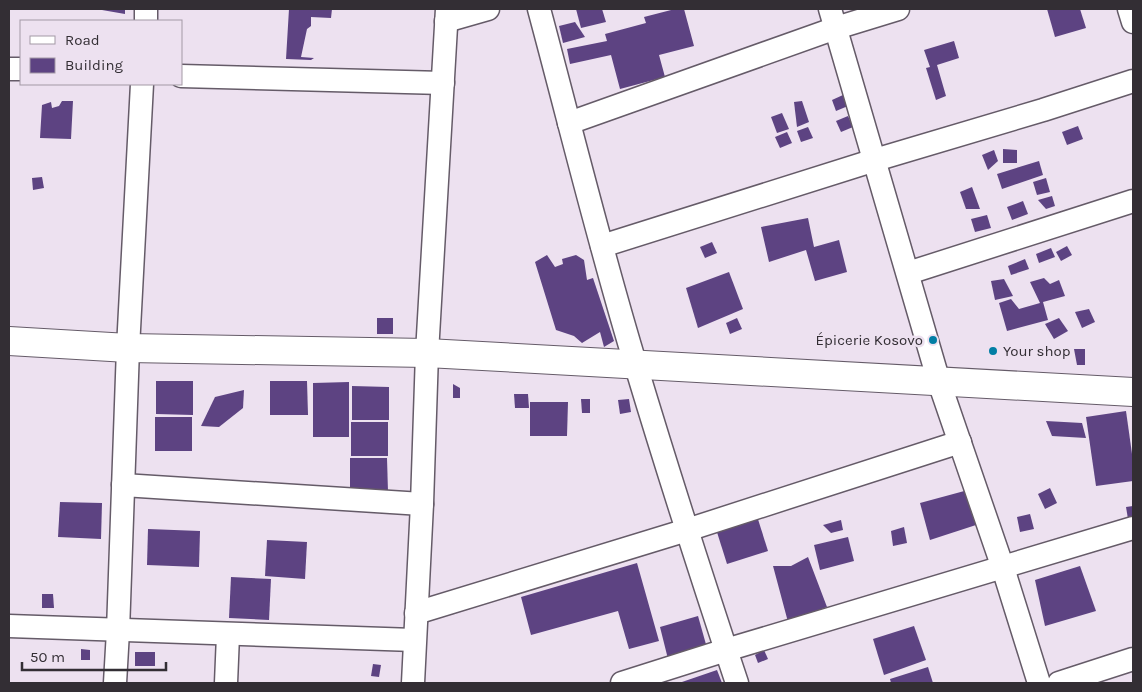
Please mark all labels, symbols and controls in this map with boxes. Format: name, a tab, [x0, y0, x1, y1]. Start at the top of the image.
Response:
legend	[20, 20, 182, 85]
text: Road	[65, 31, 100, 49]
text: Building	[65, 56, 123, 74]
place label: Épicerie Kosovo	[816, 331, 923, 349]
marker: Épicerie Kosovo	[927, 334, 939, 346]
place label: Your shop	[1003, 342, 1070, 360]
marker: Your shop	[987, 345, 999, 357]
scale bar	[22, 640, 166, 672]
text: 50 m	[30, 648, 65, 666]

